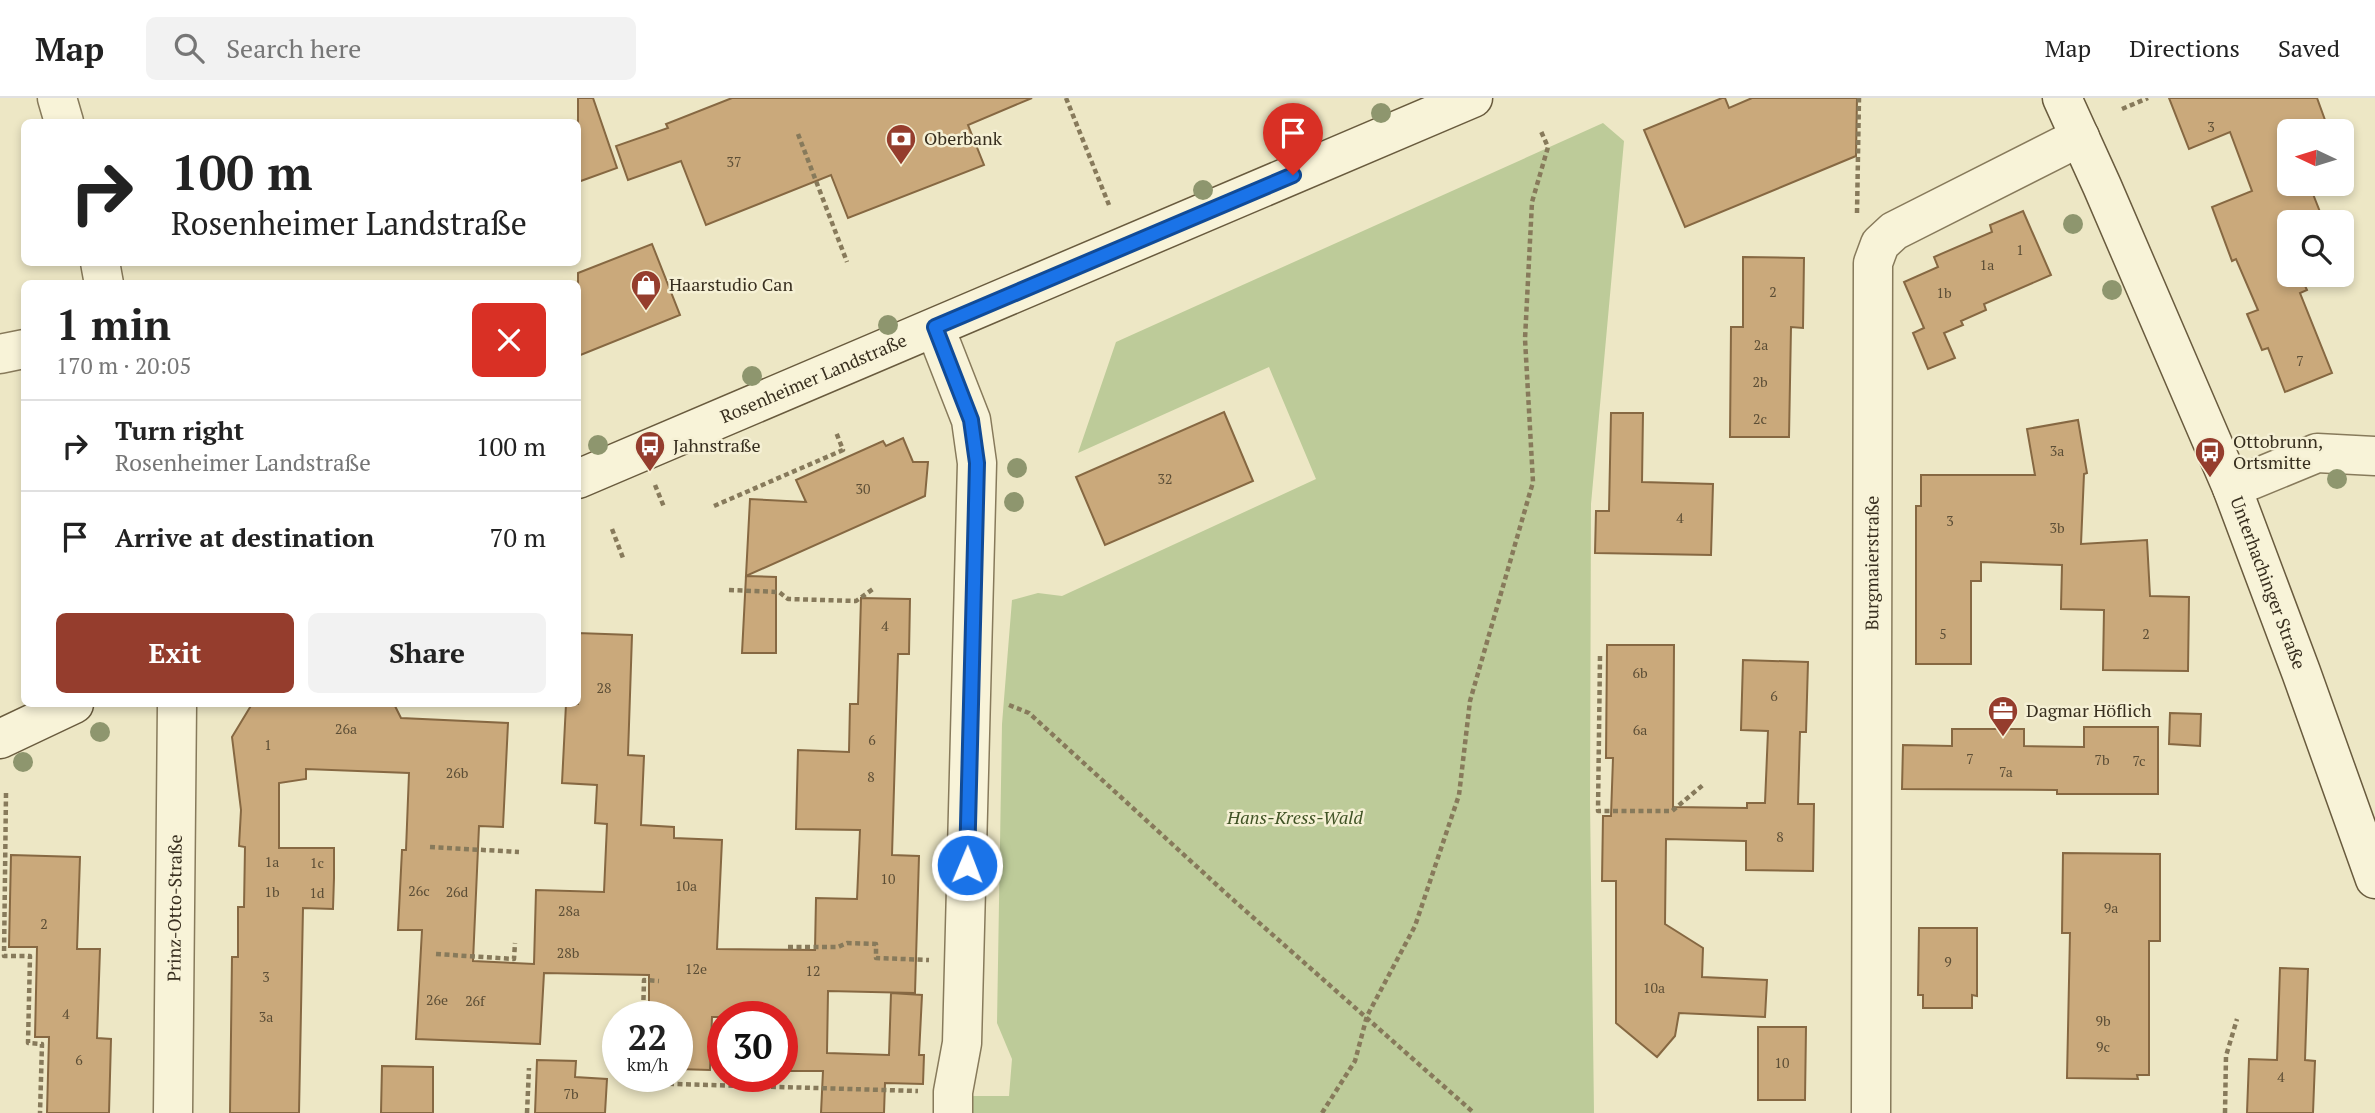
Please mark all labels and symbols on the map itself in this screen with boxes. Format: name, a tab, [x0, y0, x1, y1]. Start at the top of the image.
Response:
pin	[1263, 103, 1323, 175]
house number: 3	[2207, 117, 2215, 136]
north arrow	[2277, 119, 2354, 196]
bank icon: Oberbank	[884, 122, 918, 166]
place label: Oberbank	[924, 126, 1003, 150]
house number: 37	[727, 152, 741, 171]
house number: 1	[2016, 240, 2024, 259]
house number: 1a	[1980, 255, 1994, 274]
shop icon: Haarstudio Can	[629, 268, 663, 312]
place label: Haarstudio Can	[669, 272, 793, 296]
house number: 2	[1769, 282, 1777, 301]
house number: 1b	[1936, 283, 1952, 302]
street label: Rosenheimer Landstraße	[716, 328, 910, 428]
house number: 2a	[1754, 335, 1768, 354]
house number: 7	[2296, 351, 2304, 370]
house number: 2b	[1752, 372, 1768, 391]
house number: 2c	[1753, 409, 1767, 428]
bus stop icon: Jahnstraße	[633, 429, 667, 473]
place label: Ottobrunn, Ortsmitte	[2233, 429, 2323, 474]
place label: Jahnstraße	[673, 433, 761, 457]
bus stop icon: Ottobrunn, Ortsmitte	[2193, 435, 2227, 479]
house number: 3a	[2050, 441, 2064, 460]
house number: 32	[1158, 469, 1172, 488]
house number: 30	[856, 479, 870, 498]
street label: Unterhachinger Straße	[2225, 493, 2312, 673]
street label: Burgmaierstraße	[1859, 496, 1883, 630]
house number: 4	[1676, 508, 1684, 527]
house number: 3	[1946, 511, 1954, 530]
house number: 3b	[2049, 518, 2065, 537]
house number: 4	[881, 616, 889, 635]
house number: 5	[1939, 624, 1947, 643]
house number: 2	[2142, 624, 2150, 643]
house number: 6b	[1632, 663, 1648, 682]
house number: 28	[597, 678, 611, 697]
house number: 6	[1770, 686, 1778, 705]
office icon: Dagmar Höflich	[1986, 694, 2020, 738]
place label: Dagmar Höflich	[2026, 698, 2152, 722]
house number: 26a	[335, 719, 357, 738]
house number: 6a	[1633, 720, 1647, 739]
house number: 6	[868, 730, 876, 749]
house number: 1	[264, 735, 272, 754]
house number: 7	[1966, 749, 1974, 768]
house number: 7b	[2094, 750, 2110, 769]
house number: 7c	[2132, 751, 2146, 770]
house number: 7a	[1999, 762, 2013, 781]
house number: 26b	[446, 763, 469, 782]
house number: 8	[867, 767, 875, 786]
park label: Hans-Kress-Wald	[1226, 805, 1363, 829]
house number: 8	[1776, 827, 1784, 846]
position arrow	[930, 828, 1004, 902]
street label: Prinz-Otto-Straße	[161, 834, 187, 982]
house number: 1a	[265, 852, 279, 871]
house number: 1c	[310, 853, 324, 872]
house number: 10	[881, 869, 895, 888]
house number: 10a	[675, 876, 697, 895]
house number: 26c	[408, 881, 430, 900]
house number: 1b	[264, 882, 280, 901]
house number: 26d	[446, 882, 469, 901]
house number: 1d	[309, 883, 325, 902]
house number: 9a	[2104, 898, 2118, 917]
house number: 28a	[558, 901, 580, 920]
house number: 2	[40, 914, 48, 933]
house number: 28b	[557, 943, 580, 962]
house number: 9	[1944, 952, 1952, 971]
house number: 12e	[685, 959, 707, 978]
house number: 12	[806, 961, 820, 980]
house number: 3	[262, 967, 270, 986]
house number: 10a	[1643, 978, 1665, 997]
house number: 26e	[426, 990, 448, 1009]
house number: 26f	[465, 991, 486, 1010]
speed limit sign: 30	[707, 1001, 798, 1092]
house number: 4	[62, 1004, 70, 1023]
house number: 3a	[259, 1007, 273, 1026]
house number: 9b	[2095, 1011, 2111, 1030]
house number: 9c	[2096, 1037, 2110, 1056]
house number: 6	[75, 1050, 83, 1069]
house number: 10	[1775, 1053, 1789, 1072]
house number: 4	[2277, 1067, 2285, 1086]
house number: 7b	[563, 1084, 579, 1103]

